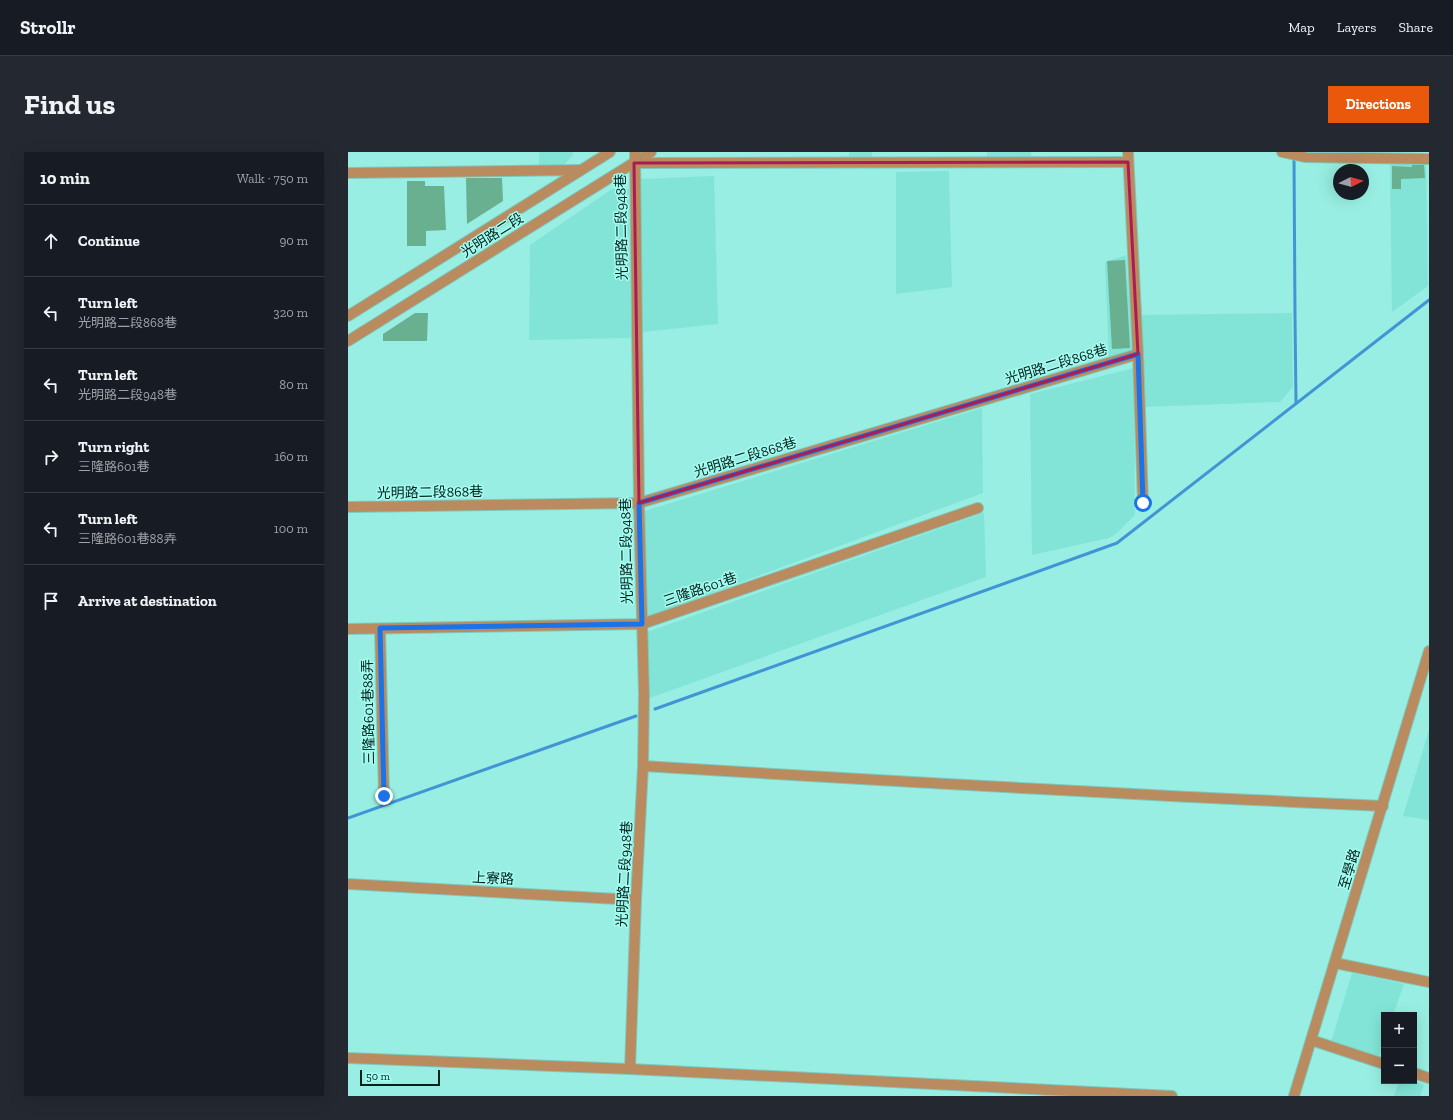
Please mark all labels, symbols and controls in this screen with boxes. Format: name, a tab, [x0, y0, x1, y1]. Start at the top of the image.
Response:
text: Strollr	[20, 16, 76, 39]
text: Map	[1288, 19, 1315, 36]
text: Layers	[1337, 19, 1376, 36]
text: Share	[1398, 19, 1433, 36]
button: Directions	[1328, 86, 1429, 123]
text: Find us	[24, 88, 115, 121]
north arrow	[1333, 164, 1369, 200]
text: 10 min	[40, 168, 90, 188]
text: Walk · 750 m	[237, 171, 308, 186]
street label: 光明路二段948巷	[612, 174, 631, 280]
street label: 光明路二段	[458, 210, 526, 261]
icon: ahead	[40, 230, 62, 252]
text: Continue	[78, 232, 140, 250]
text: 90 m	[279, 233, 308, 248]
text: Turn left	[78, 294, 138, 312]
icon: left	[40, 302, 62, 324]
text: 320 m	[273, 305, 308, 320]
text: 光明路二段868巷	[78, 315, 177, 330]
street label: 光明路二段868巷	[1003, 341, 1110, 388]
text: Turn left	[78, 366, 138, 384]
icon: left	[40, 374, 62, 396]
text: 80 m	[279, 377, 308, 392]
text: 光明路二段948巷	[78, 387, 177, 402]
street label: 光明路二段868巷	[692, 434, 799, 481]
text: Turn right	[78, 438, 149, 456]
icon: right	[40, 446, 62, 468]
text: 160 m	[274, 449, 308, 464]
text: 三隆路601巷	[78, 459, 149, 474]
street label: 光明路二段868巷	[377, 483, 483, 502]
route start	[1134, 494, 1152, 512]
street label: 光明路二段948巷	[617, 498, 636, 604]
text: Turn left	[78, 510, 138, 528]
icon: left	[40, 518, 62, 540]
text: 100 m	[274, 521, 308, 536]
text: 三隆路601巷88弄	[78, 531, 176, 546]
street label: 三隆路601巷	[661, 569, 739, 610]
icon: arrive	[40, 590, 62, 612]
text: Arrive at destination	[78, 592, 217, 610]
street label: 三隆路601巷88弄	[359, 659, 378, 765]
route end	[375, 787, 393, 805]
street label: 光明路二段948巷	[613, 820, 636, 928]
street label: 至學路	[1335, 847, 1364, 892]
street label: 上寮路	[472, 869, 514, 888]
map controls	[1381, 1012, 1417, 1084]
button: +	[1381, 1012, 1417, 1048]
button: −	[1381, 1048, 1417, 1084]
scale bar	[360, 1068, 440, 1087]
text: 50 m	[366, 1070, 390, 1083]

